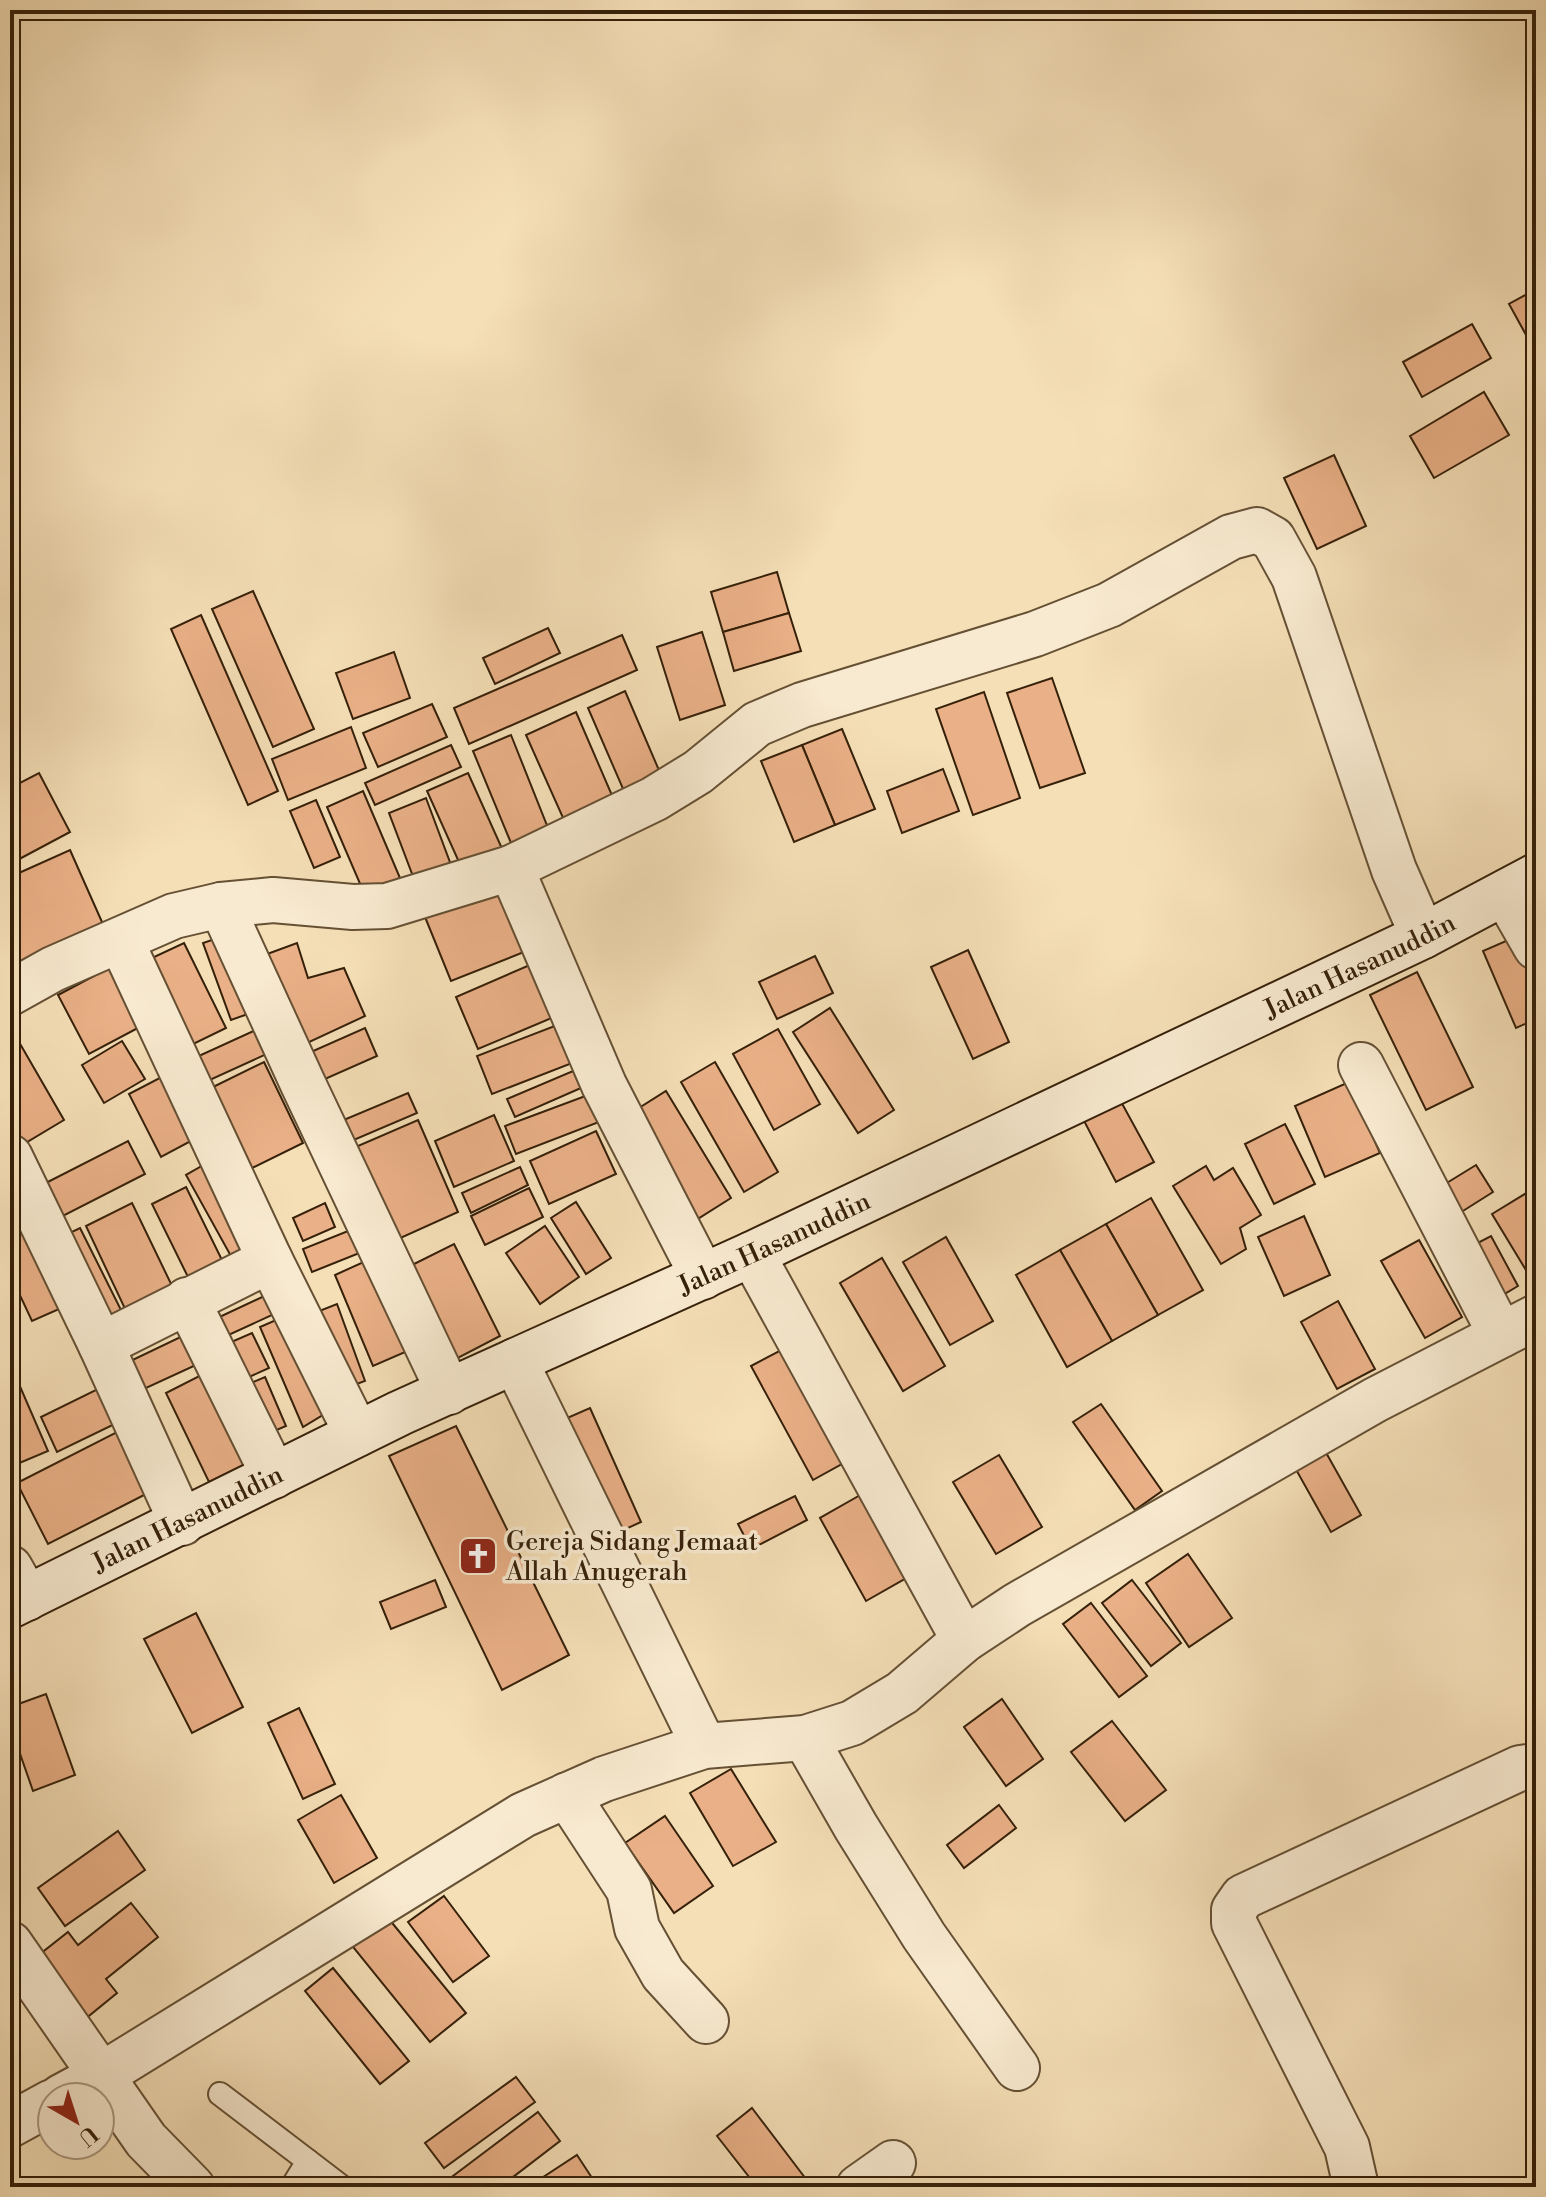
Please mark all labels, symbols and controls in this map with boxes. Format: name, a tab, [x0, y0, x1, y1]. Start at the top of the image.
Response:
street label: Jalan Hasanuddin	[1258, 907, 1461, 1026]
street label: Jalan Hasanuddin	[672, 1185, 876, 1303]
street label: Jalan Hasanuddin	[87, 1459, 288, 1580]
place label: Gereja Sidang Jemaat Allah Anugerah	[505, 1526, 758, 1588]
church icon: Gereja Sidang Jemaat Allah Anugerah	[457, 1535, 499, 1577]
north arrow	[36, 2081, 116, 2161]
text: U	[73, 2120, 103, 2151]

